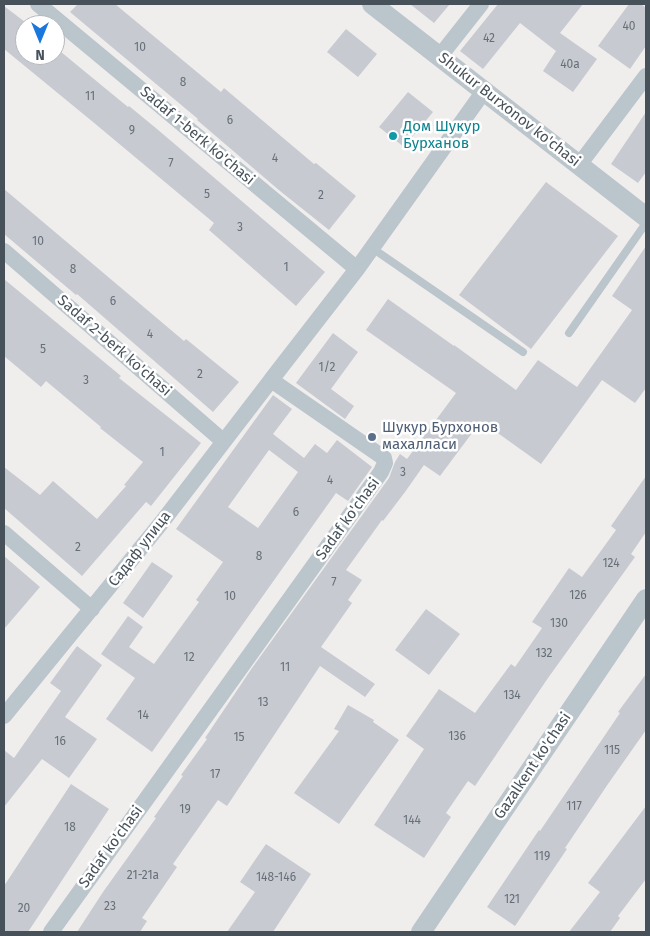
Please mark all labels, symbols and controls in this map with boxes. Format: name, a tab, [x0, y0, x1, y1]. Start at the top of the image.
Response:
north arrow	[15, 15, 65, 65]
house number: 40	[622, 20, 636, 34]
house number: 42	[483, 32, 495, 46]
house number: 10	[134, 41, 146, 55]
text: N	[35, 46, 45, 63]
street label: Shukur Burxonov ko'chasi	[435, 49, 583, 171]
house number: 40a	[560, 58, 580, 72]
house number: 8	[180, 76, 186, 90]
street label: Sadaf 1-berk ko'chasi	[136, 83, 258, 189]
house number: 11	[85, 90, 95, 104]
house number: 6	[227, 114, 233, 128]
place label: Дом Шукур Бурханов	[403, 118, 480, 153]
house number: 9	[129, 124, 135, 138]
marker: Дом Шукур Бурханов	[387, 130, 399, 142]
house number: 4	[272, 152, 278, 166]
house number: 7	[168, 157, 174, 171]
house number: 5	[204, 188, 210, 202]
house number: 2	[318, 189, 324, 203]
house number: 3	[237, 221, 243, 235]
house number: 10	[32, 235, 44, 249]
house number: 1	[283, 261, 289, 275]
house number: 8	[70, 263, 76, 277]
street label: Sadaf 2-berk ko'chasi	[53, 292, 175, 400]
house number: 6	[110, 295, 116, 309]
house number: 4	[147, 328, 153, 342]
house number: 5	[40, 343, 46, 357]
house number: 1/2	[319, 361, 335, 375]
house number: 2	[197, 368, 203, 382]
house number: 3	[83, 374, 89, 388]
place label: Шукур Бурхонов махалласи	[382, 419, 498, 454]
marker: Шукур Бурхонов махалласи	[366, 431, 378, 443]
house number: 1	[159, 446, 165, 460]
house number: 3	[400, 466, 406, 480]
street label: Sadaf ko'chasi	[312, 474, 384, 564]
house number: 4	[327, 474, 333, 488]
house number: 6	[293, 506, 299, 520]
street label: Садаф улица	[105, 508, 175, 590]
house number: 2	[75, 541, 81, 555]
house number: 8	[256, 550, 262, 564]
house number: 124	[602, 557, 620, 571]
house number: 7	[331, 576, 337, 590]
house number: 126	[569, 589, 587, 603]
house number: 10	[224, 590, 236, 604]
house number: 130	[550, 617, 568, 631]
house number: 132	[535, 647, 553, 661]
house number: 12	[183, 651, 195, 665]
house number: 11	[280, 661, 290, 675]
house number: 134	[503, 689, 521, 703]
house number: 13	[257, 696, 269, 710]
house number: 14	[137, 709, 149, 723]
street label: Gazalkent ko'chasi	[491, 709, 575, 823]
house number: 136	[448, 730, 466, 744]
house number: 15	[233, 731, 245, 745]
house number: 16	[54, 735, 66, 749]
house number: 115	[604, 744, 620, 758]
house number: 17	[210, 768, 220, 782]
house number: 117	[566, 800, 582, 814]
street label: Sadaf ko'chasi	[75, 802, 147, 892]
house number: 19	[179, 803, 191, 817]
house number: 144	[403, 814, 421, 828]
house number: 18	[64, 821, 76, 835]
house number: 119	[534, 850, 550, 864]
house number: 21-21а	[127, 869, 159, 883]
house number: 148-146	[256, 871, 296, 885]
house number: 121	[504, 893, 520, 907]
house number: 23	[104, 900, 116, 914]
house number: 20	[18, 902, 30, 916]

